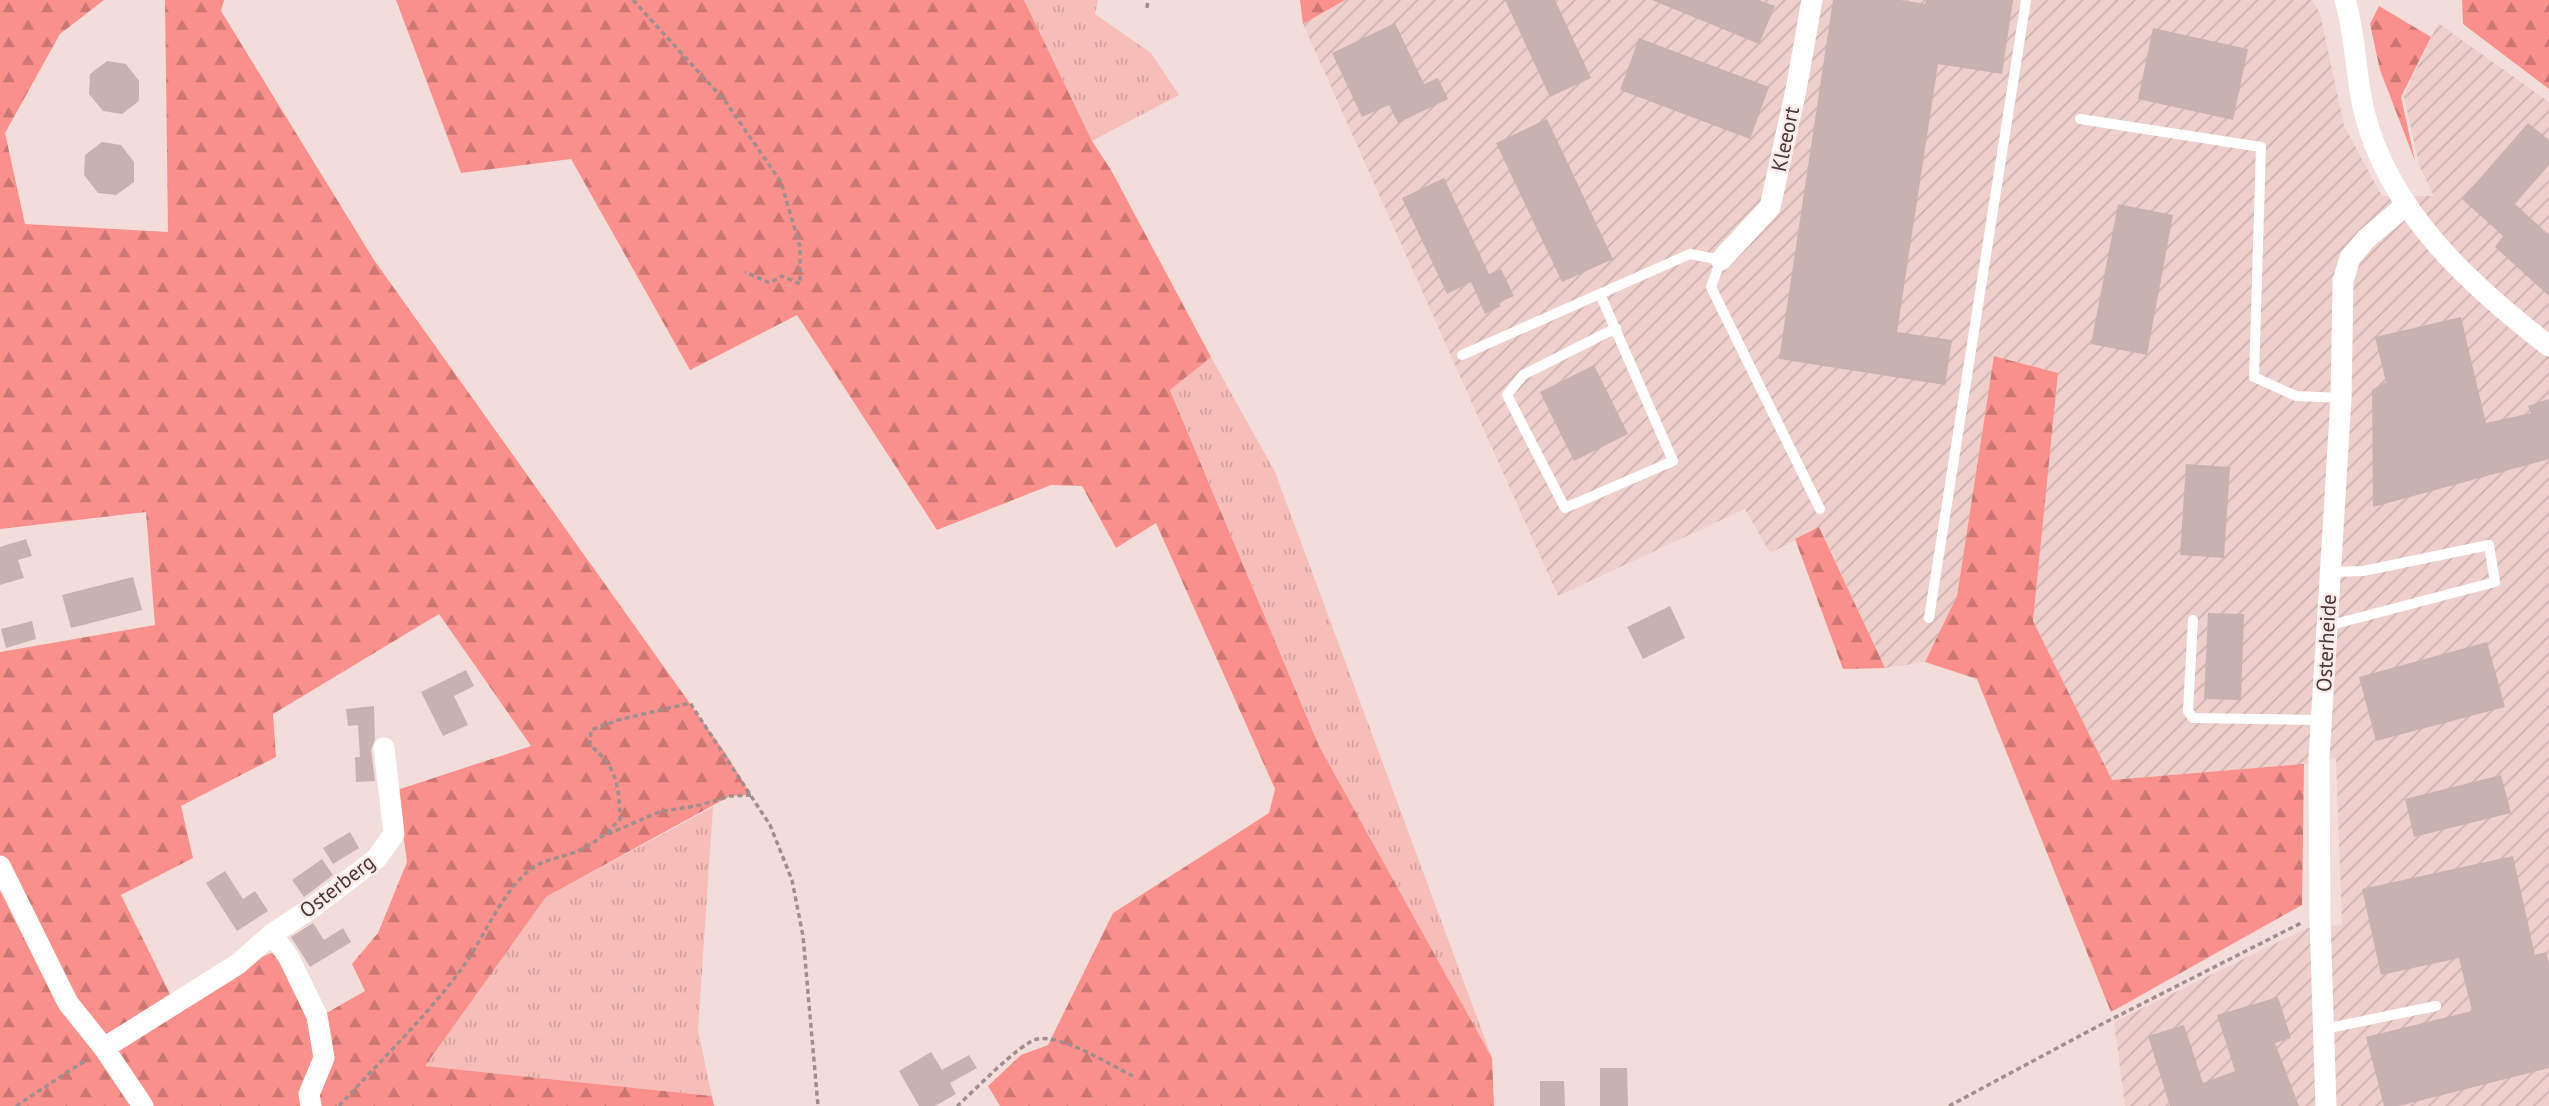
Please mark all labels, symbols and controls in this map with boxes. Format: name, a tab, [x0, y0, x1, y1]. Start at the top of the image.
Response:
street label: Kleeort	[1765, 104, 1805, 174]
street label: Osterheide	[2310, 594, 2342, 692]
street label: Osterberg	[294, 848, 380, 924]

